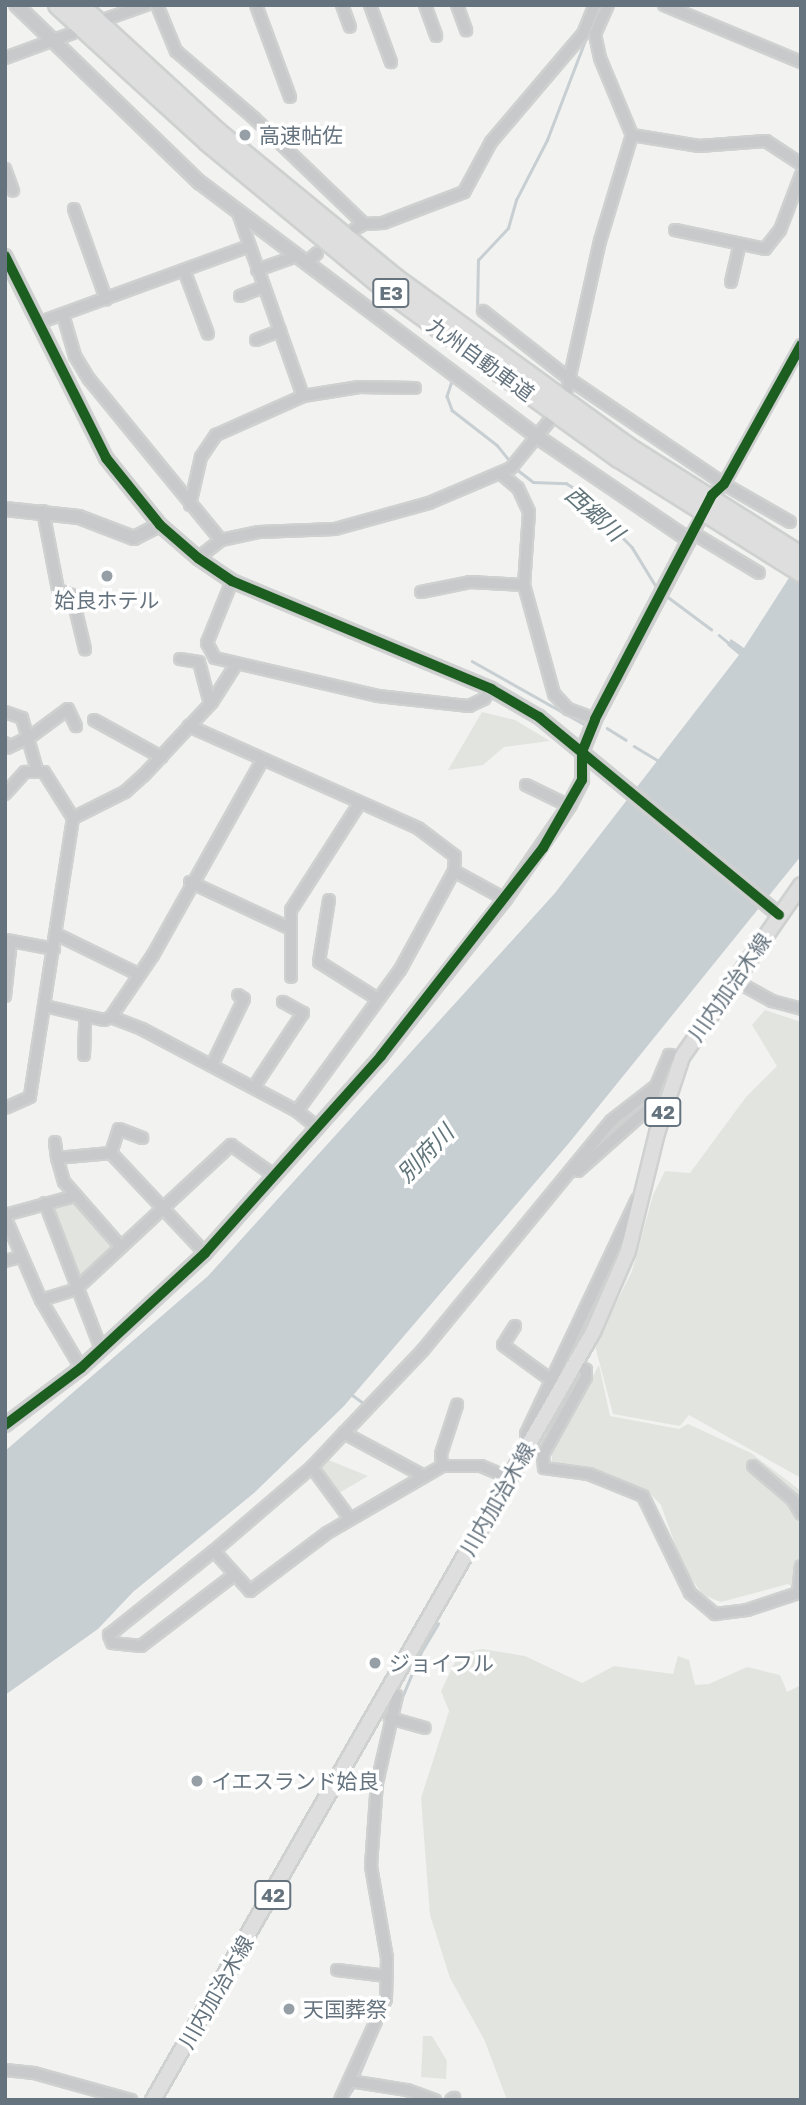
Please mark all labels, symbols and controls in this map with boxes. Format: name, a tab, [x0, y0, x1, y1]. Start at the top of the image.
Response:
place label: 高速帖佐	[259, 122, 343, 148]
marker: 高速帖佐	[237, 127, 253, 143]
road number: E3	[372, 278, 410, 308]
street label: 九州自動車道	[423, 312, 539, 406]
water label: 西郷川	[560, 480, 630, 546]
marker: 姶良ホテル	[99, 568, 115, 584]
place label: 姶良ホテル	[55, 587, 159, 613]
street label: 川内加治木線	[683, 928, 775, 1046]
road number: 42	[644, 1096, 682, 1128]
water label: 別府川	[391, 1119, 459, 1187]
street label: 川内加治木線	[455, 1438, 539, 1560]
place label: ジョイフル	[389, 1650, 494, 1676]
marker: ジョイフル	[367, 1655, 383, 1671]
place label: イエスランド姶良	[211, 1768, 379, 1794]
marker: イエスランド姶良	[189, 1773, 205, 1789]
road number: 42	[254, 1880, 292, 1910]
street label: 川内加治木線	[174, 1931, 258, 2053]
place label: 天国葬祭	[303, 1996, 387, 2022]
marker: 天国葬祭	[281, 2001, 297, 2017]

